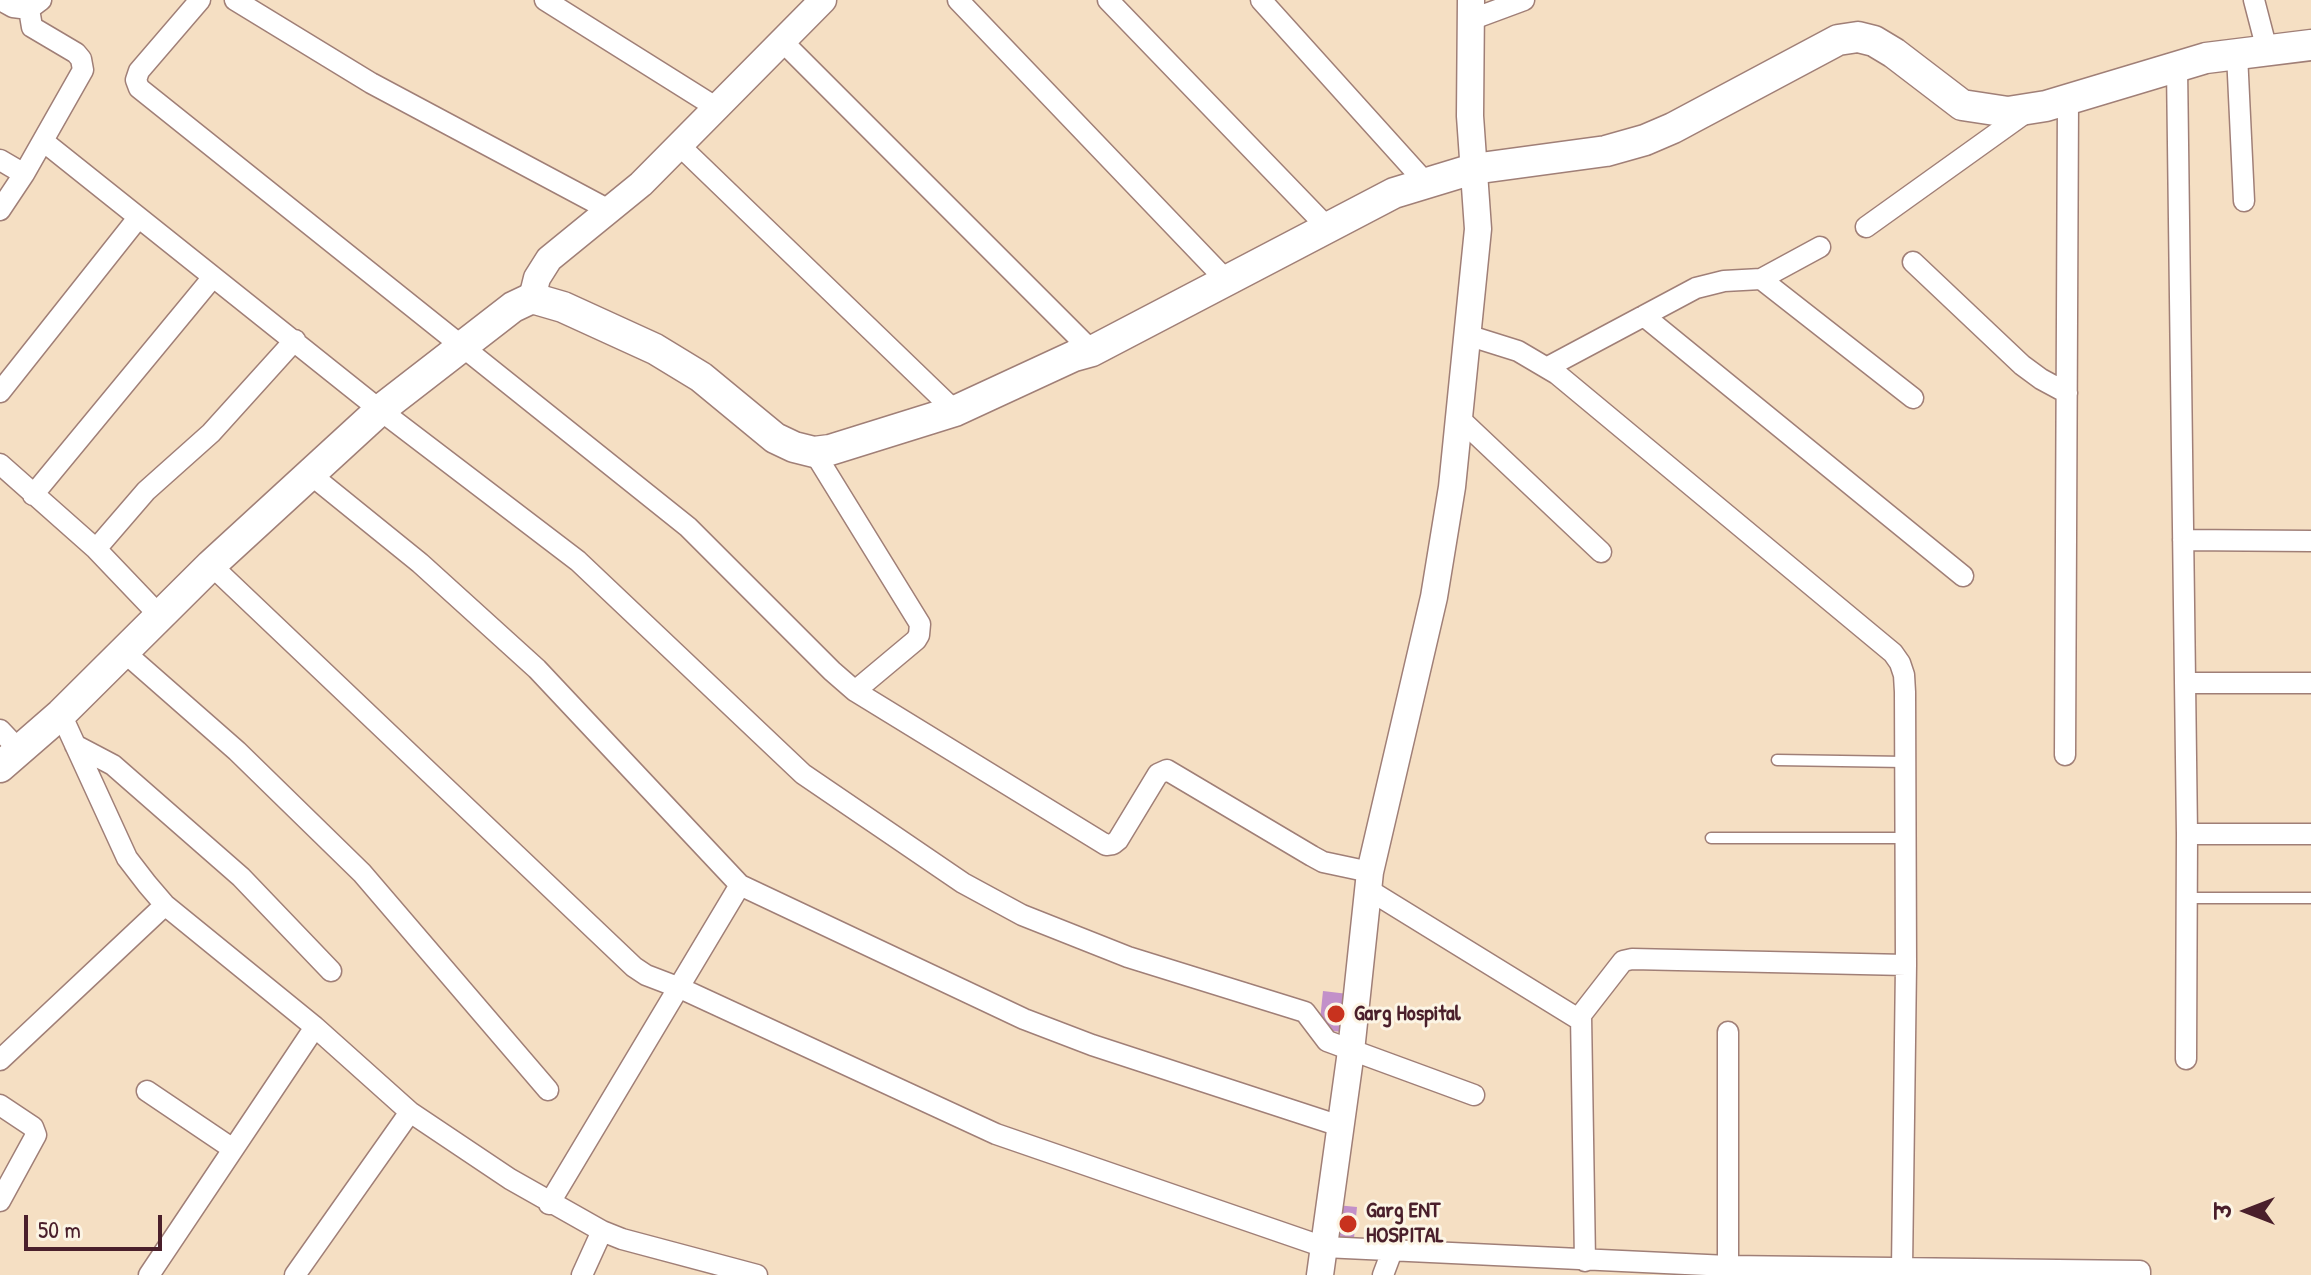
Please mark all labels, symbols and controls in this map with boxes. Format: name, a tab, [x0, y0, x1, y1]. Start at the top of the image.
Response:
place label: Garg Hospital	[1354, 1001, 1461, 1027]
marker: Garg Hospital	[1325, 1003, 1347, 1025]
north arrow	[2207, 1171, 2287, 1251]
place label: Garg ENT HOSPITAL	[1366, 1198, 1444, 1250]
scale bar	[28, 1199, 166, 1249]
text: उ	[2208, 1204, 2238, 1218]
text: 50 m	[38, 1213, 81, 1245]
marker: Garg ENT HOSPITAL	[1337, 1213, 1359, 1235]

